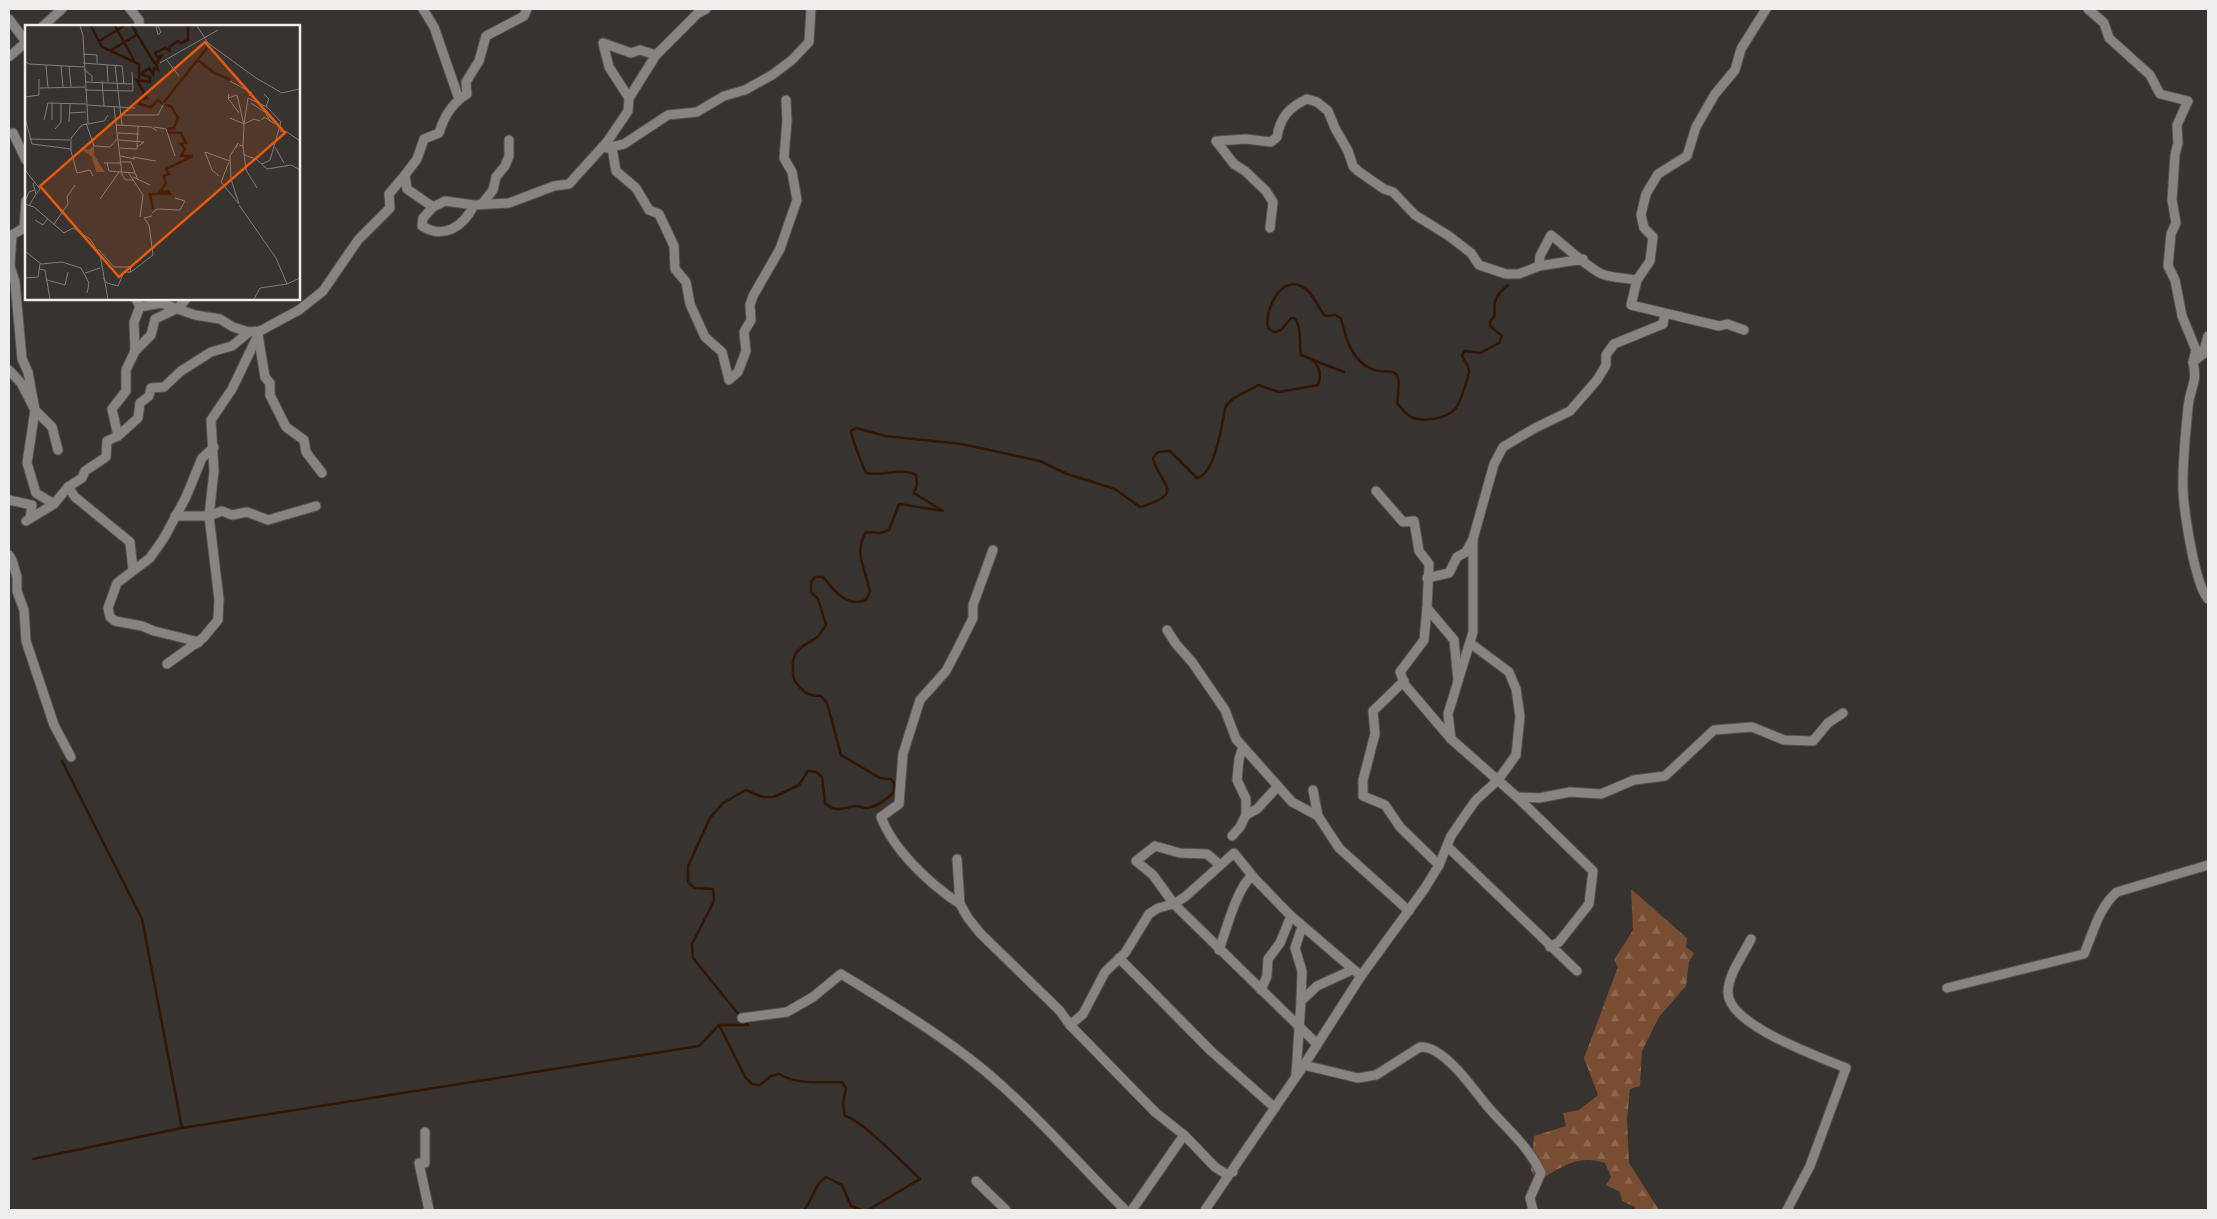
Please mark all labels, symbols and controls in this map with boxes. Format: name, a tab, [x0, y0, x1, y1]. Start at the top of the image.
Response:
inset map	[25, 25, 300, 300]

